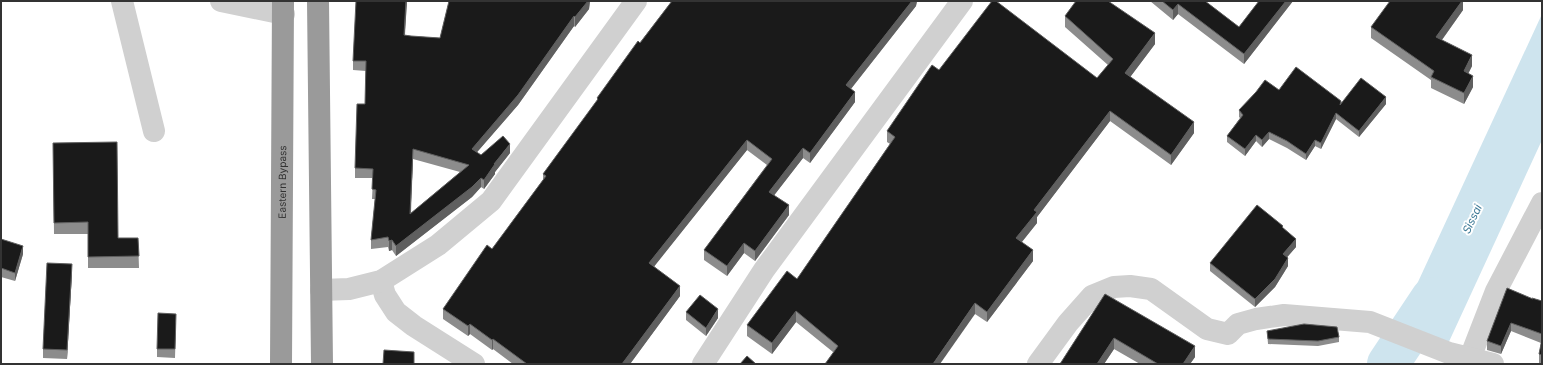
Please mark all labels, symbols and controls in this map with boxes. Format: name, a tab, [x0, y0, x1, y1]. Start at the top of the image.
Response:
street label: Eastern Bypass	[276, 145, 288, 219]
water label: Sissai	[1459, 202, 1485, 236]

